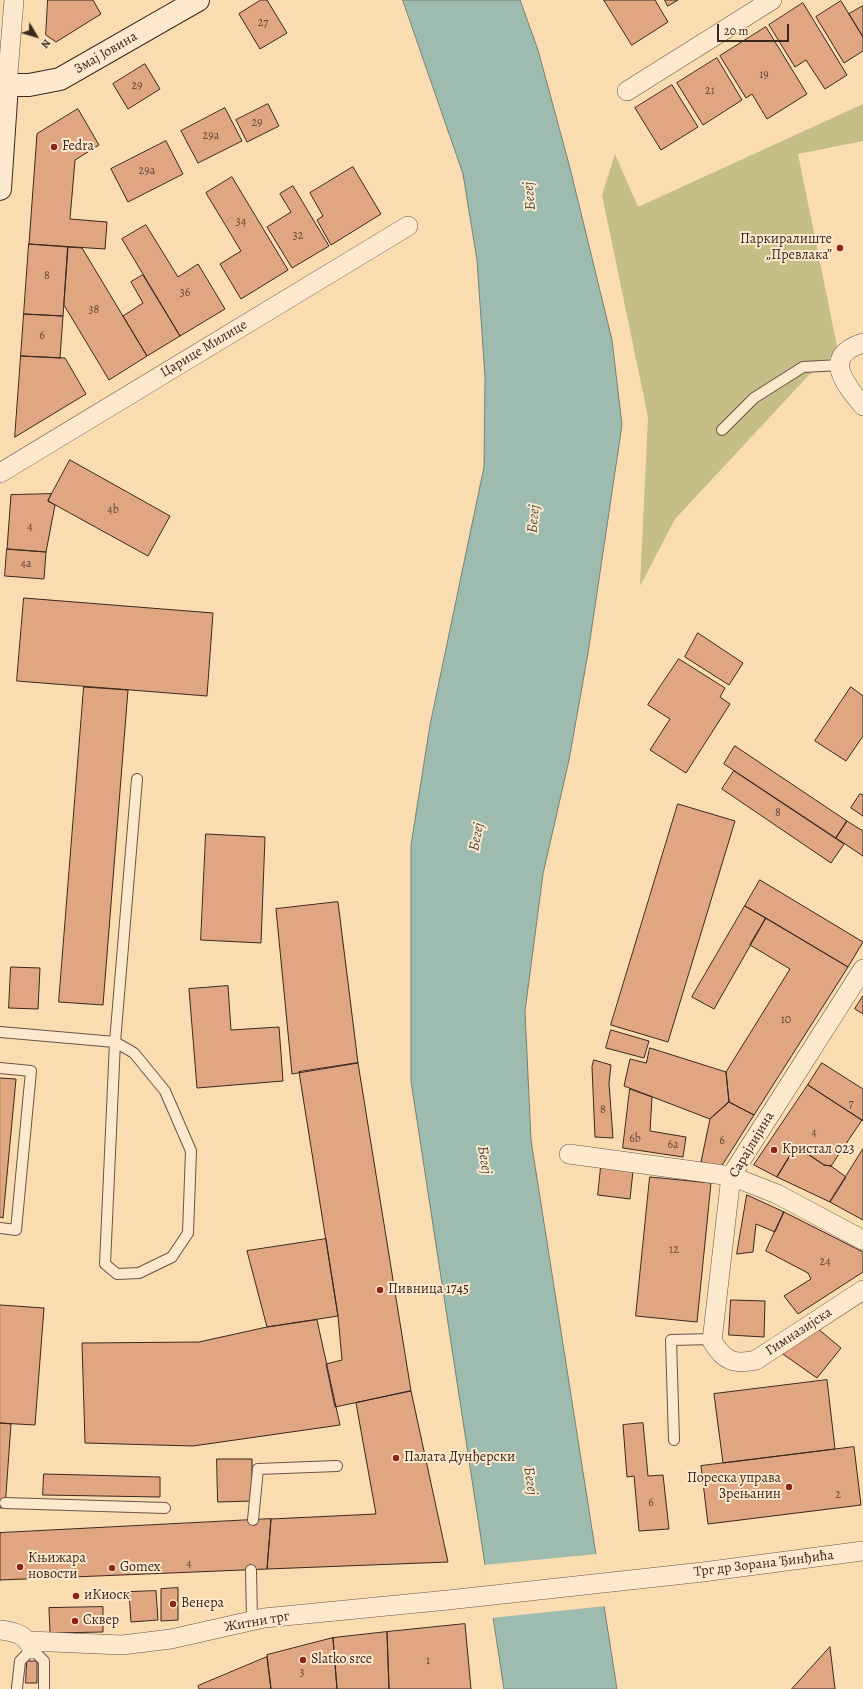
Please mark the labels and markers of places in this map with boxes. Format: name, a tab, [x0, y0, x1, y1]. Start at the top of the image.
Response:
place label: Fedra	[62, 139, 94, 155]
marker: Fedra	[49, 142, 59, 152]
place label: Паркиралиште „Превлака”	[740, 232, 832, 264]
marker: Паркиралиште „Превлака”	[835, 243, 845, 253]
place label: Кристал 023	[782, 1142, 855, 1158]
marker: Кристал 023	[769, 1145, 779, 1155]
place label: Пивница 1745	[388, 1282, 469, 1298]
marker: Пивница 1745	[375, 1285, 385, 1295]
place label: Палата Дунђерски	[404, 1450, 515, 1466]
marker: Палата Дунђерски	[391, 1453, 401, 1463]
place label: Пореска управа Зрењанин	[687, 1471, 781, 1504]
marker: Пореска управа Зрењанин	[784, 1482, 794, 1492]
place label: Књижара новости	[28, 1551, 86, 1584]
place label: Gomex	[120, 1560, 160, 1576]
marker: Књижара новости	[15, 1562, 25, 1572]
marker: Gomex	[107, 1563, 117, 1573]
place label: иКиоск	[84, 1588, 130, 1604]
marker: иКиоск	[71, 1591, 81, 1601]
place label: Венера	[181, 1596, 224, 1612]
marker: Венера	[168, 1599, 178, 1609]
place label: Сквер	[83, 1613, 119, 1629]
marker: Сквер	[70, 1616, 80, 1626]
place label: Slatko srce	[311, 1652, 372, 1668]
marker: Slatko srce	[298, 1655, 308, 1665]

